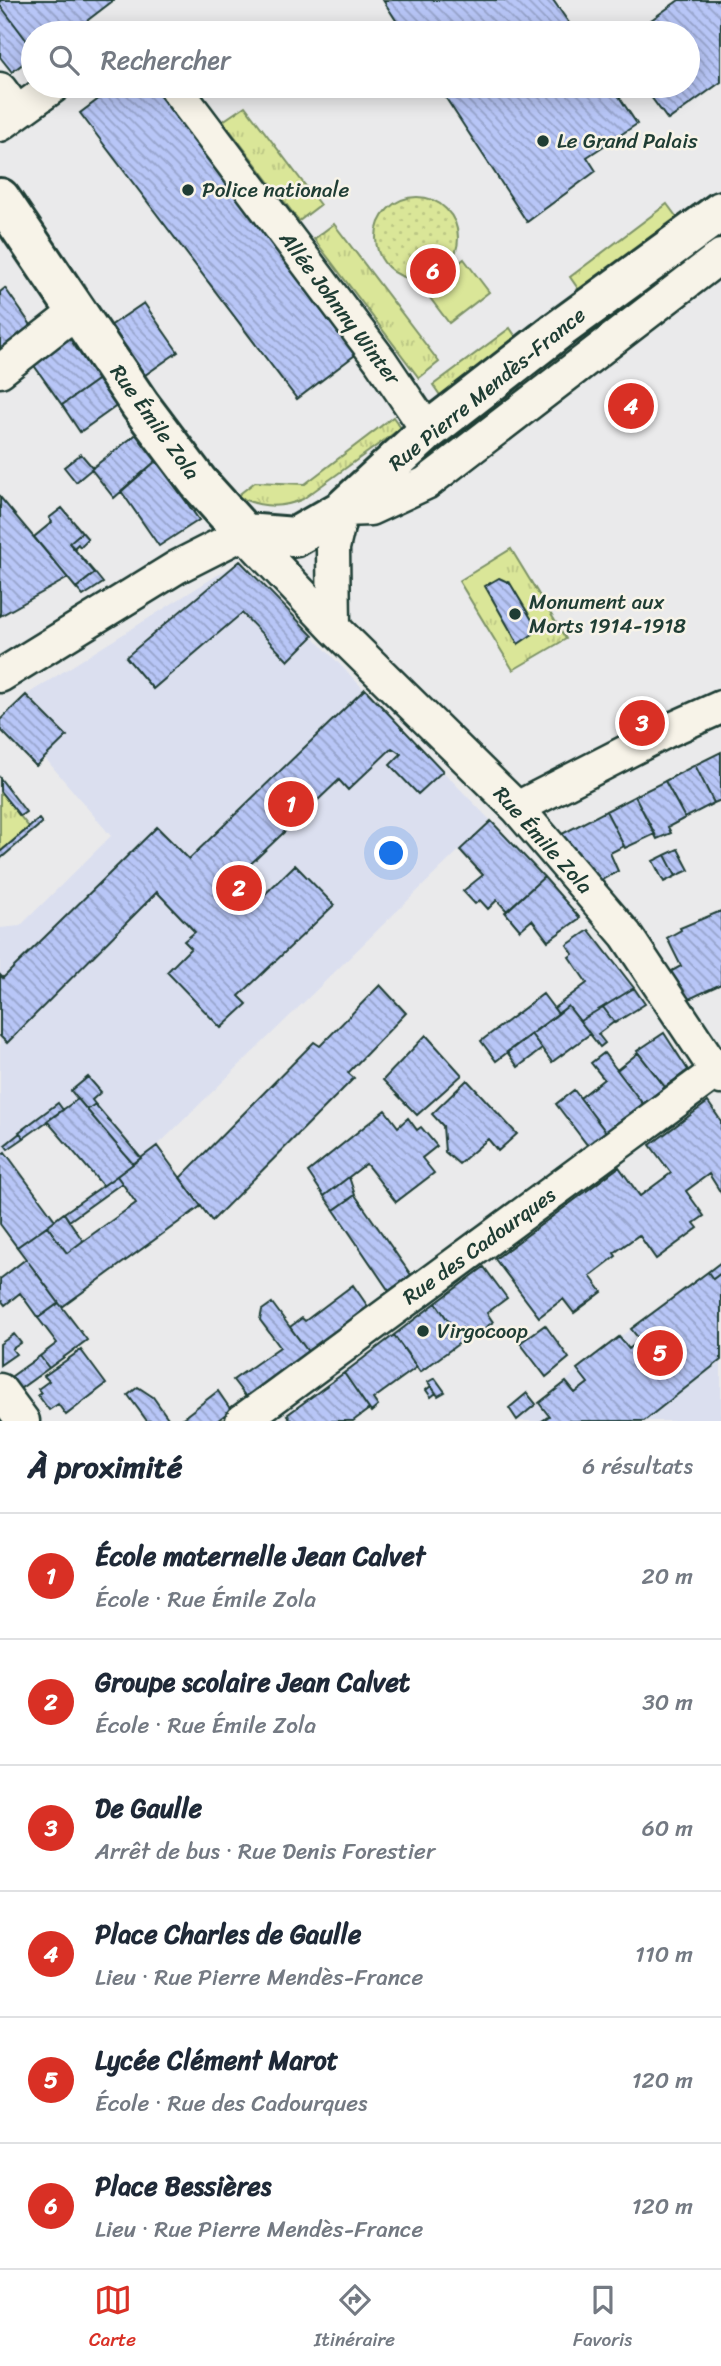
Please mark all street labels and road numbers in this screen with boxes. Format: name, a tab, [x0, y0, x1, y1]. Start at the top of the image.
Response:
street label: Allée Johnny Winter	[269, 222, 412, 394]
street label: Rue Pierre Mendès-France	[380, 297, 595, 481]
street label: Rue Émile Zola	[100, 356, 211, 488]
street label: Rue Émile Zola	[483, 777, 603, 903]
street label: Rue des Cadourques	[394, 1177, 564, 1315]

